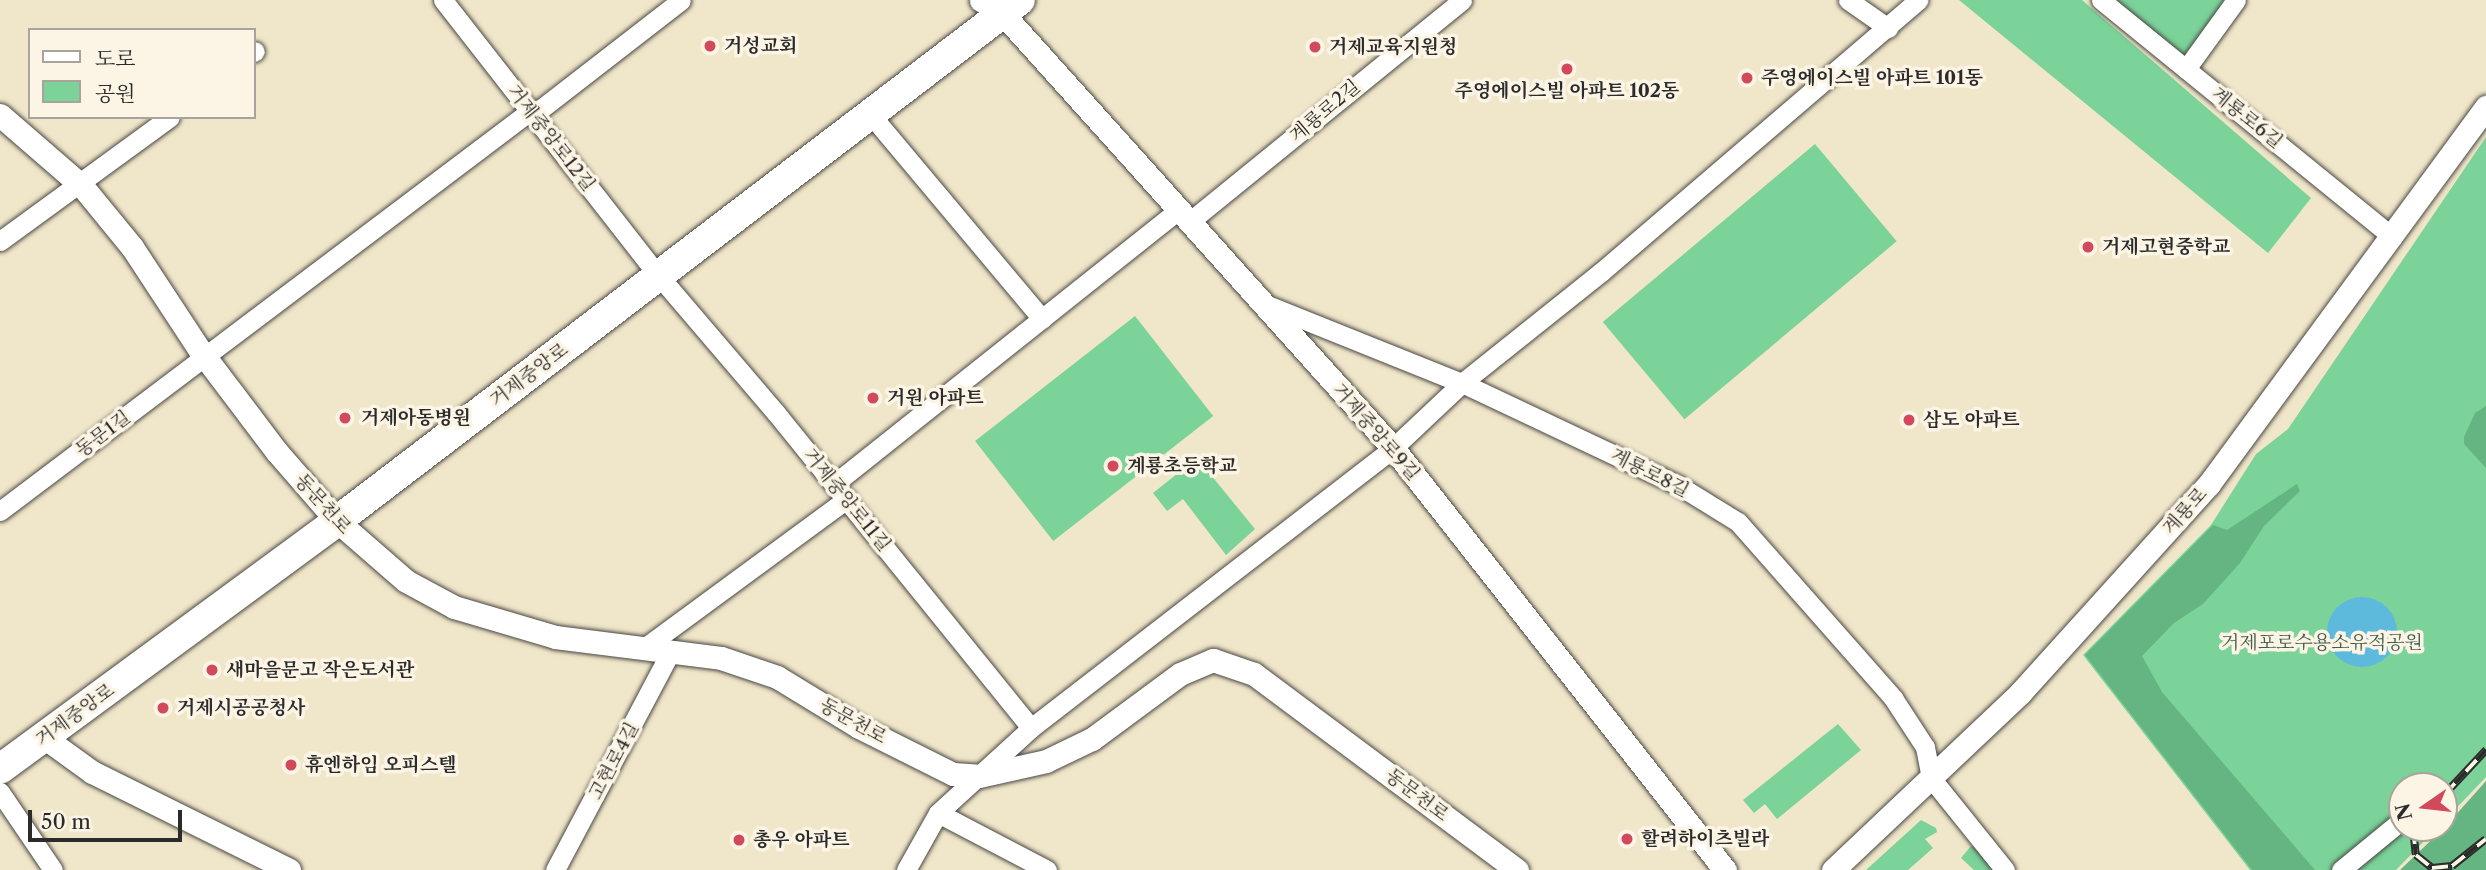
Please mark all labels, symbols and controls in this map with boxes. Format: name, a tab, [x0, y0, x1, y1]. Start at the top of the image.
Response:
legend	[28, 28, 256, 119]
place label: 거성교회	[724, 35, 797, 57]
place label: 거제교육지원청	[1329, 36, 1457, 58]
marker: 거성교회	[702, 38, 718, 54]
marker: 거제교육지원청	[1307, 39, 1323, 55]
text: 도로	[95, 46, 136, 71]
marker: 주영에이스빌 아파트 102동	[1559, 61, 1575, 77]
place label: 주영에이스빌 아파트 101동	[1761, 67, 1983, 89]
marker: 주영에이스빌 아파트 101동	[1739, 70, 1755, 86]
street label: 계룡로2길	[1285, 75, 1365, 147]
street label: 거제중앙로12길	[502, 80, 600, 196]
place label: 주영에이스빌 아파트 102동	[1455, 80, 1679, 102]
text: 공원	[95, 81, 136, 106]
street label: 계룡로6길	[2207, 83, 2287, 153]
place label: 거제고현중학교	[2102, 236, 2230, 258]
marker: 거제고현중학교	[2080, 239, 2096, 255]
street label: 거제중앙로	[485, 338, 573, 412]
street label: 거제중앙로9길	[1328, 379, 1424, 485]
place label: 거원 아파트	[887, 387, 984, 409]
marker: 거원 아파트	[865, 390, 881, 406]
street label: 동문1길	[71, 406, 135, 462]
place label: 거제아동병원	[361, 407, 471, 429]
marker: 거제아동병원	[335, 408, 355, 428]
place label: 삼도 아파트	[1923, 409, 2020, 431]
marker: 삼도 아파트	[1901, 412, 1917, 428]
street label: 거제중앙로11길	[798, 444, 896, 556]
street label: 계룡로8길	[1607, 444, 1693, 502]
place label: 계룡초등학교	[1127, 455, 1237, 477]
marker: 계룡초등학교	[1105, 458, 1121, 474]
street label: 동문천로	[290, 469, 356, 539]
street label: 계룡로	[2158, 483, 2212, 539]
park label: 거제포로수용소유적공원	[2221, 632, 2423, 654]
place label: 새마을문고 작은도서관	[226, 659, 414, 681]
marker: 새마을문고 작은도서관	[204, 662, 220, 678]
street label: 거제중앙로	[31, 679, 119, 751]
street label: 동문천로	[815, 693, 891, 749]
place label: 거제시공공청사	[177, 697, 305, 719]
marker: 거제시공공청사	[155, 700, 171, 716]
street label: 고현로4길	[584, 718, 644, 804]
place label: 휴엔하임 오피스텔	[305, 754, 457, 776]
marker: 휴엔하임 오피스텔	[283, 757, 299, 773]
street label: 동문천로	[1381, 764, 1453, 826]
north arrow	[2388, 772, 2458, 842]
scale bar	[32, 796, 186, 840]
text: N	[2391, 801, 2417, 823]
text: 50 m	[41, 809, 91, 834]
place label: 할려하이츠빌라	[1641, 828, 1769, 850]
place label: 총우 아파트	[753, 829, 850, 851]
marker: 할려하이츠빌라	[1619, 831, 1635, 847]
marker: 총우 아파트	[731, 832, 747, 848]

